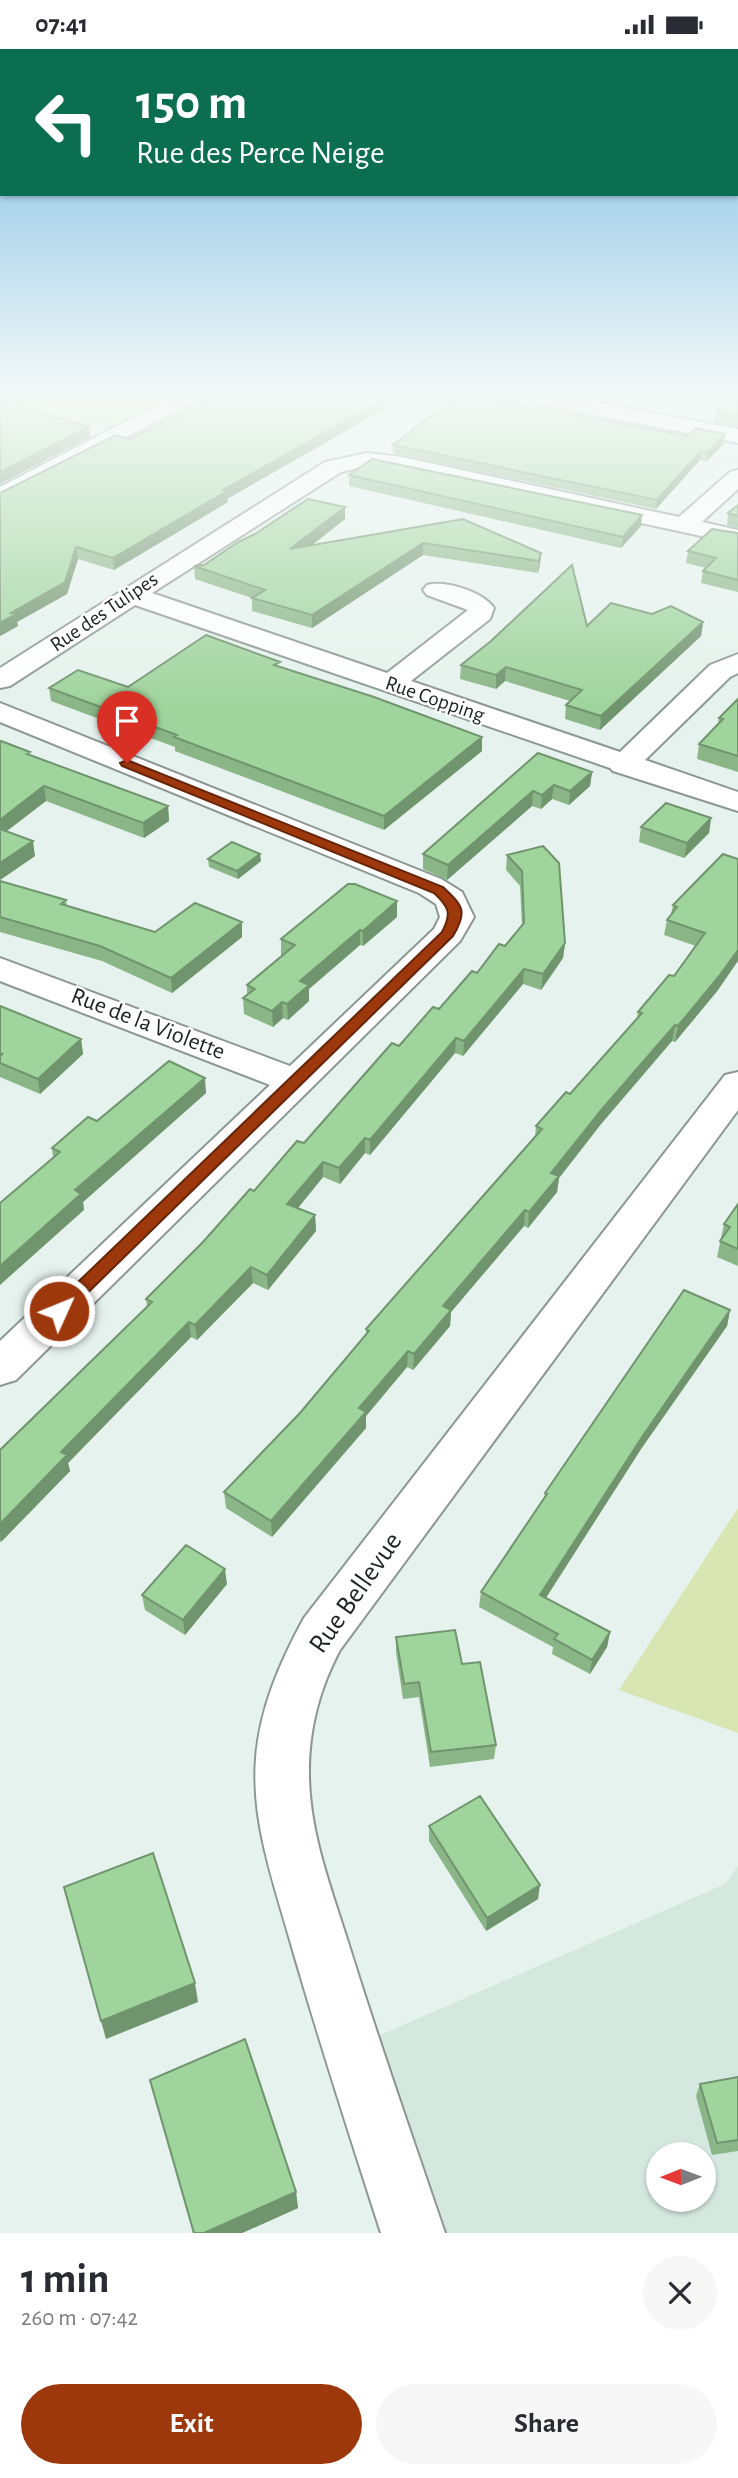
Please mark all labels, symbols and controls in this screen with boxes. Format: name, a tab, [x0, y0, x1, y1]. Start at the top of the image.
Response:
text: 07:41	[35, 11, 88, 37]
icon: left	[21, 77, 112, 168]
text: 150 m	[136, 79, 247, 128]
text: Rue des Perce Neige	[136, 137, 385, 169]
street label: Rue des Tulipes	[46, 568, 162, 656]
street label: Rue Copping	[383, 672, 488, 726]
pin	[97, 691, 157, 763]
icon: arrive	[108, 702, 146, 740]
street label: Rue de la Violette	[68, 984, 228, 1064]
position arrow	[22, 1274, 96, 1348]
street label: Rue Bellevue	[304, 1528, 408, 1658]
north arrow	[646, 2142, 716, 2212]
map controls	[646, 2142, 716, 2212]
button: close	[643, 2256, 717, 2330]
text: 1 min	[21, 2258, 110, 2300]
text: 260 m · 07:42	[21, 2307, 138, 2330]
button: Exit	[21, 2384, 362, 2464]
button: Share	[376, 2384, 717, 2464]

